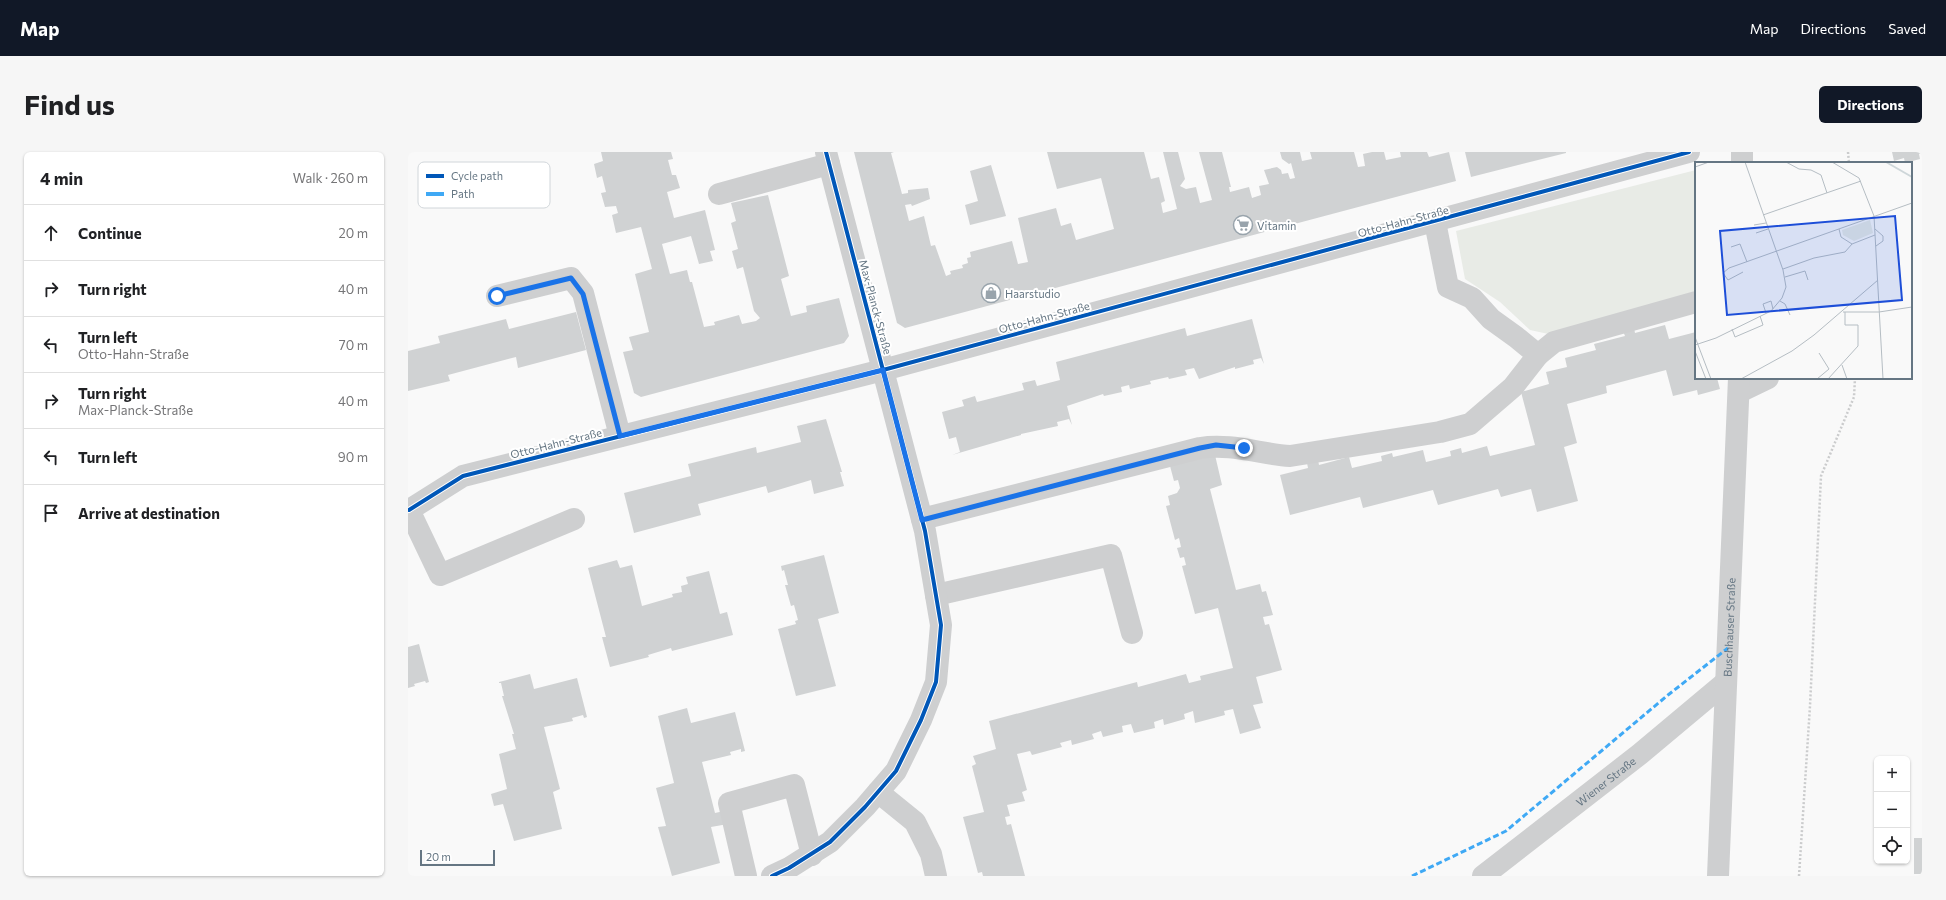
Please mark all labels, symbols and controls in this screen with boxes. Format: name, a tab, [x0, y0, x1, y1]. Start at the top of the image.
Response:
text: Map	[20, 17, 59, 40]
text: Map	[1750, 20, 1779, 37]
text: Directions	[1801, 20, 1866, 37]
text: Saved	[1888, 20, 1926, 37]
button: Directions	[1819, 86, 1922, 123]
text: Find us	[24, 87, 115, 121]
legend	[418, 162, 550, 208]
inset map	[1695, 162, 1912, 379]
text: 4 min	[40, 168, 83, 189]
text: Cycle path	[451, 169, 503, 182]
text: Walk · 260 m	[293, 170, 368, 186]
text: Path	[451, 187, 474, 200]
street label: Otto-Hahn-Straße	[1356, 203, 1450, 239]
supermarket icon: Vitamin	[1232, 214, 1254, 236]
place label: Vitamin	[1257, 219, 1296, 232]
icon: ahead	[40, 222, 62, 244]
text: Continue	[78, 224, 142, 242]
text: 20 m	[339, 225, 368, 241]
street label: Max-Planck-Straße	[857, 258, 895, 356]
icon: right	[40, 278, 62, 300]
text: Turn right	[78, 280, 147, 298]
text: 40 m	[338, 281, 368, 297]
shop icon: Haarstudio	[980, 282, 1002, 304]
route start	[488, 287, 506, 305]
place label: Haarstudio	[1005, 287, 1061, 300]
street label: Otto-Hahn-Straße	[997, 299, 1091, 335]
text: Turn left	[78, 328, 137, 346]
icon: left	[40, 334, 62, 356]
text: 70 m	[339, 337, 368, 353]
text: Otto-Hahn-Straße	[78, 346, 189, 362]
text: Turn right	[78, 384, 147, 402]
icon: right	[40, 390, 62, 412]
text: 40 m	[338, 393, 368, 409]
text: Max-Planck-Straße	[78, 402, 193, 418]
street label: Otto-Hahn-Straße	[509, 425, 603, 461]
route end	[1235, 439, 1253, 457]
icon: left	[40, 446, 62, 468]
text: Turn left	[78, 448, 137, 466]
text: 90 m	[338, 449, 368, 465]
icon: arrive	[40, 502, 62, 524]
text: Arrive at destination	[78, 504, 220, 522]
street label: Buschhauser Straße	[1720, 577, 1737, 677]
street label: Wiener Straße	[1573, 754, 1638, 808]
map controls	[1874, 756, 1910, 864]
button: +	[1874, 756, 1910, 792]
button: −	[1874, 792, 1910, 828]
button: locate	[1874, 828, 1910, 864]
scale bar	[420, 848, 495, 867]
text: 20 m	[426, 850, 451, 863]

